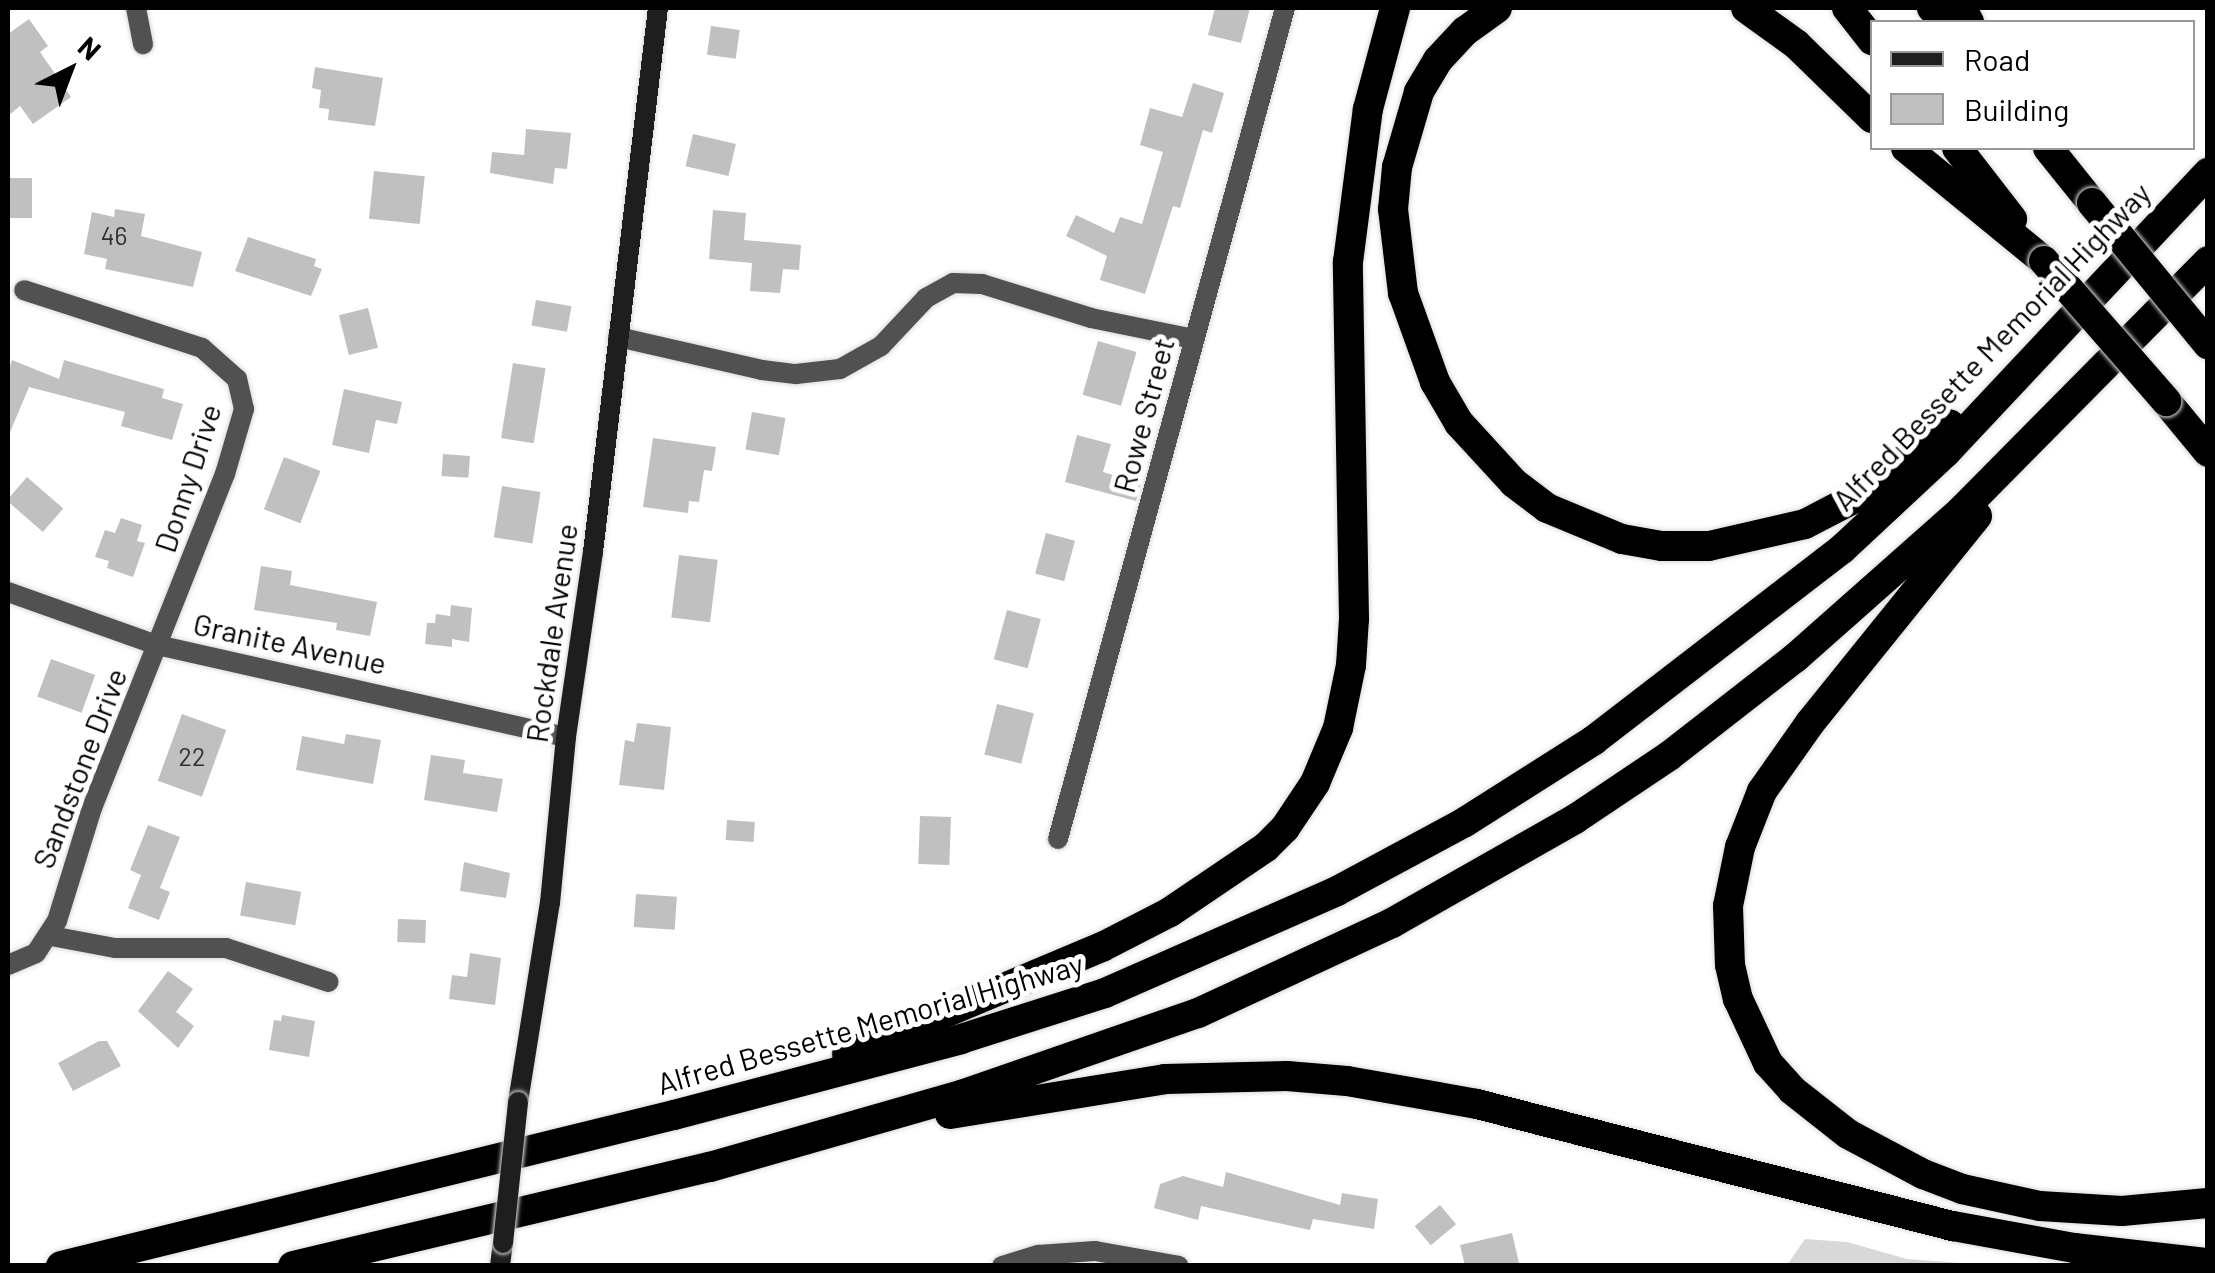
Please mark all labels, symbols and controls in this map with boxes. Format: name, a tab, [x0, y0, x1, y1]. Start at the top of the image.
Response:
north arrow	[20, 20, 120, 120]
legend	[1870, 20, 2195, 150]
text: N	[72, 29, 108, 67]
text: Road	[1964, 41, 2030, 77]
text: Building	[1964, 91, 2069, 127]
street label: Alfred Bessette Memorial Highway	[1825, 175, 2157, 517]
house number: 46	[101, 220, 127, 250]
street label: Rowe Street	[1105, 334, 1181, 496]
street label: Donny Drive	[146, 399, 228, 557]
street label: Rockdale Avenue	[518, 521, 584, 745]
street label: Granite Avenue	[190, 605, 390, 681]
street label: Sandstone Drive	[24, 663, 134, 873]
house number: 22	[179, 741, 205, 771]
street label: Alfred Bessette Memorial Highway	[653, 945, 1087, 1101]

